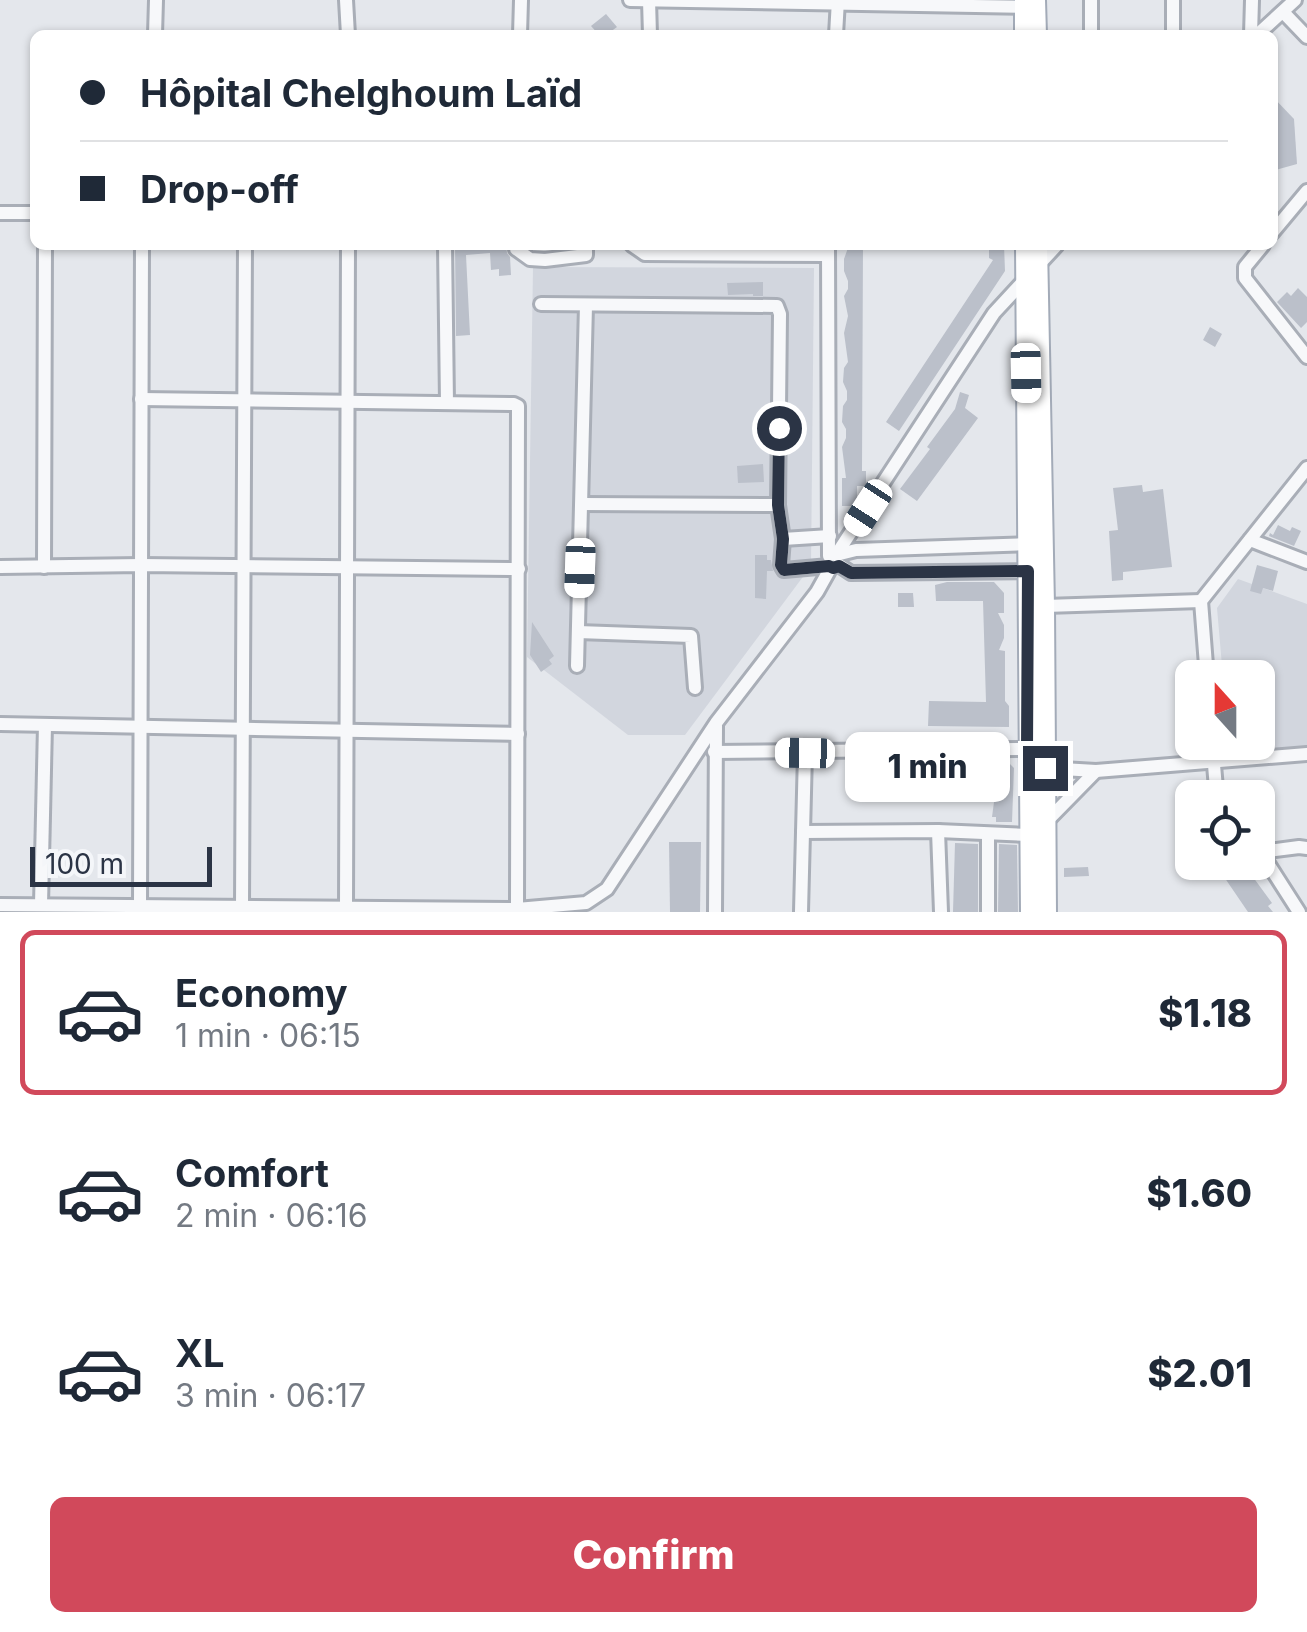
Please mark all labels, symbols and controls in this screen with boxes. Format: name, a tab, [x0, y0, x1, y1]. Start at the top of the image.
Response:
text: Hôpital Chelghoum Laïd	[140, 70, 582, 116]
text: Drop-off	[140, 166, 299, 212]
car	[1010, 343, 1042, 403]
route start	[757, 406, 802, 451]
car	[839, 475, 897, 541]
car	[564, 537, 596, 599]
north arrow	[1175, 660, 1275, 760]
map controls	[1175, 660, 1275, 880]
callout: 1 min	[845, 733, 1010, 803]
car	[775, 737, 835, 769]
route end	[1023, 746, 1068, 791]
text: 1 min	[887, 747, 968, 786]
button: locate	[1175, 780, 1275, 880]
scale bar	[30, 842, 212, 886]
text: 100 m	[45, 847, 124, 881]
icon: car	[55, 968, 145, 1058]
text: Economy	[175, 970, 348, 1016]
text: $1.18	[1158, 990, 1252, 1036]
text: 1 min · 06:15	[175, 1016, 361, 1055]
icon: car	[55, 1148, 145, 1238]
text: Comfort	[175, 1150, 329, 1196]
text: $1.60	[1146, 1170, 1252, 1216]
text: 2 min · 06:16	[175, 1196, 368, 1235]
icon: car	[55, 1328, 145, 1418]
text: XL	[175, 1330, 225, 1376]
text: $2.01	[1147, 1350, 1252, 1396]
text: 3 min · 06:17	[175, 1376, 366, 1415]
button: Confirm	[50, 1497, 1257, 1612]

